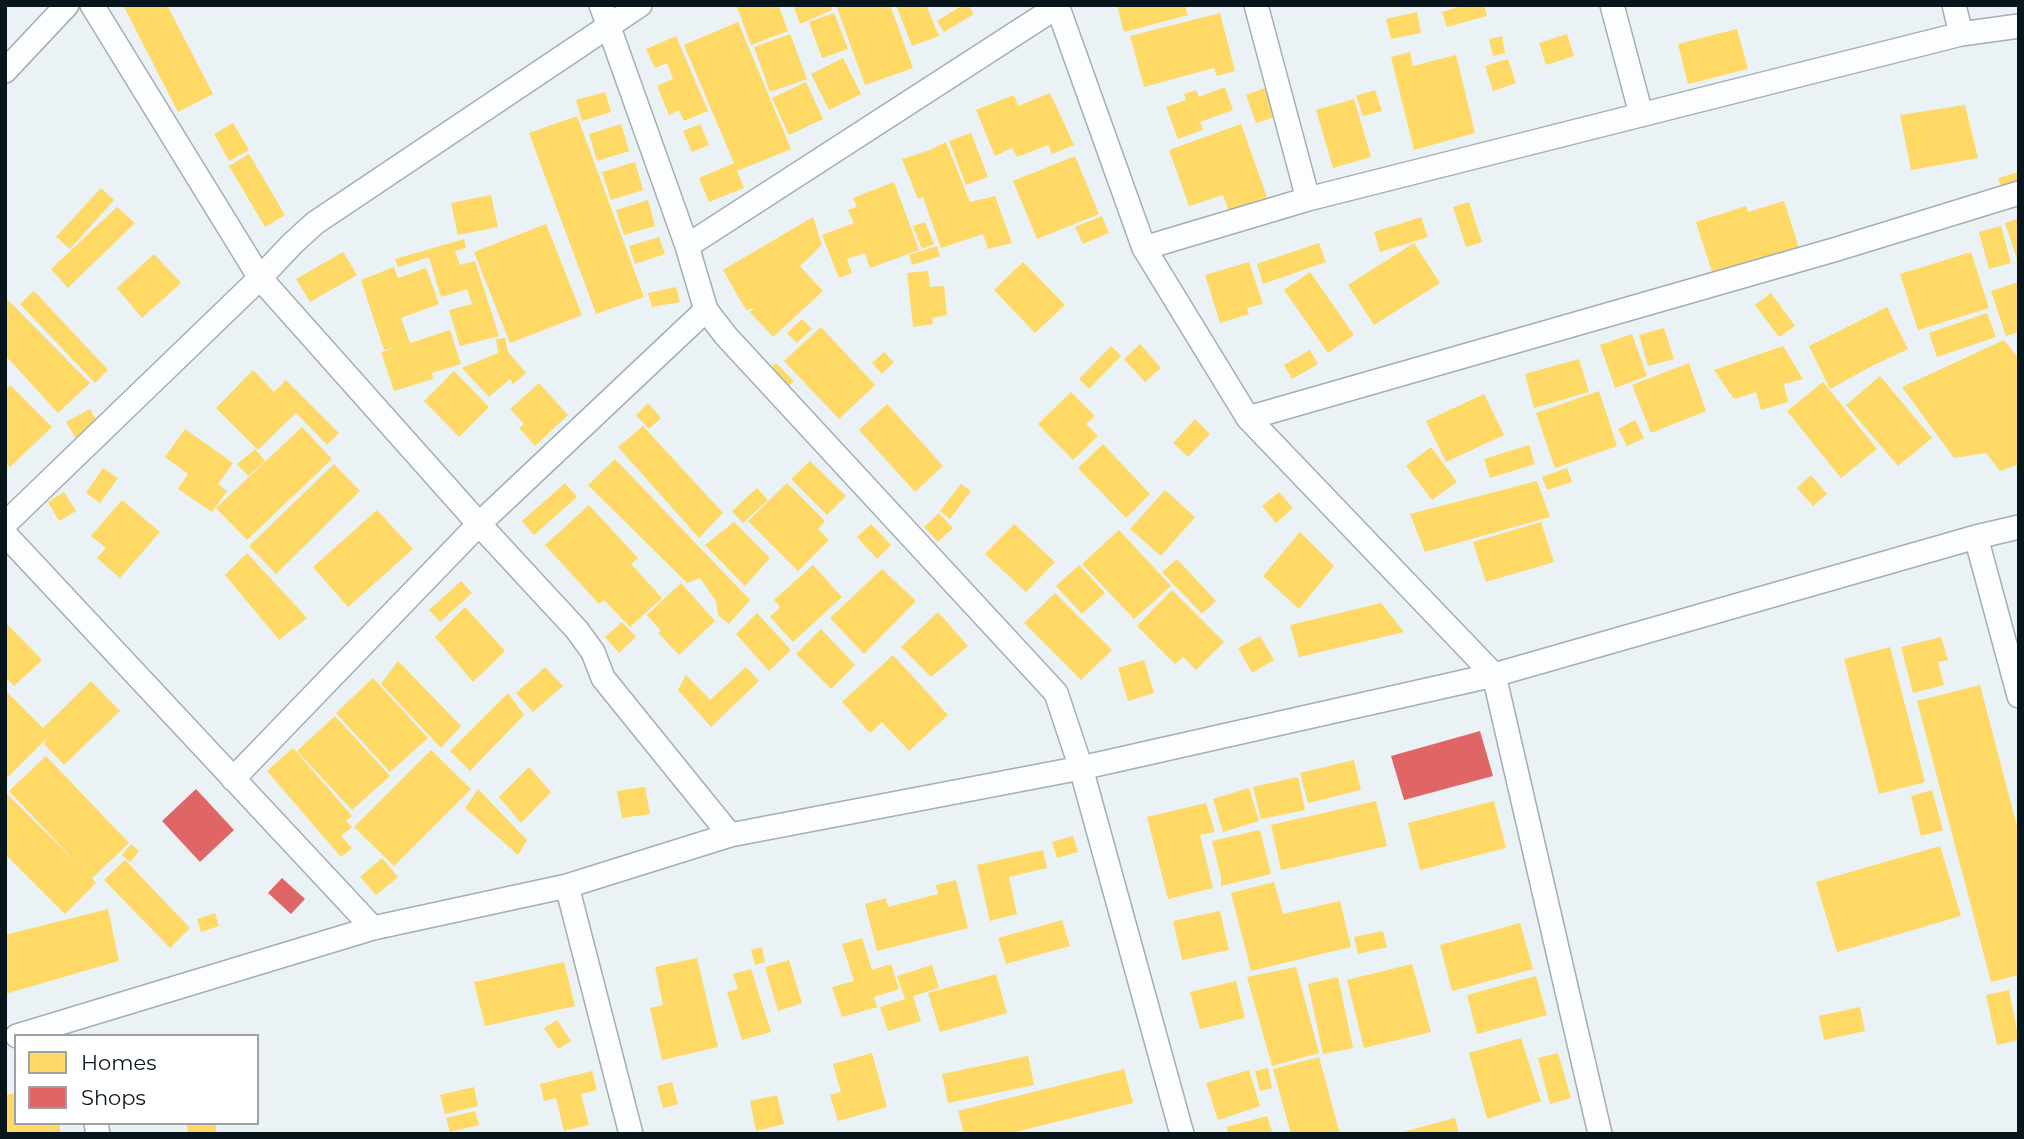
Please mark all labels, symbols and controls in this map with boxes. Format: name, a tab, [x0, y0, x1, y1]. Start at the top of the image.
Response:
legend	[14, 1034, 259, 1125]
text: Homes	[81, 1050, 156, 1075]
text: Shops	[81, 1085, 146, 1110]

